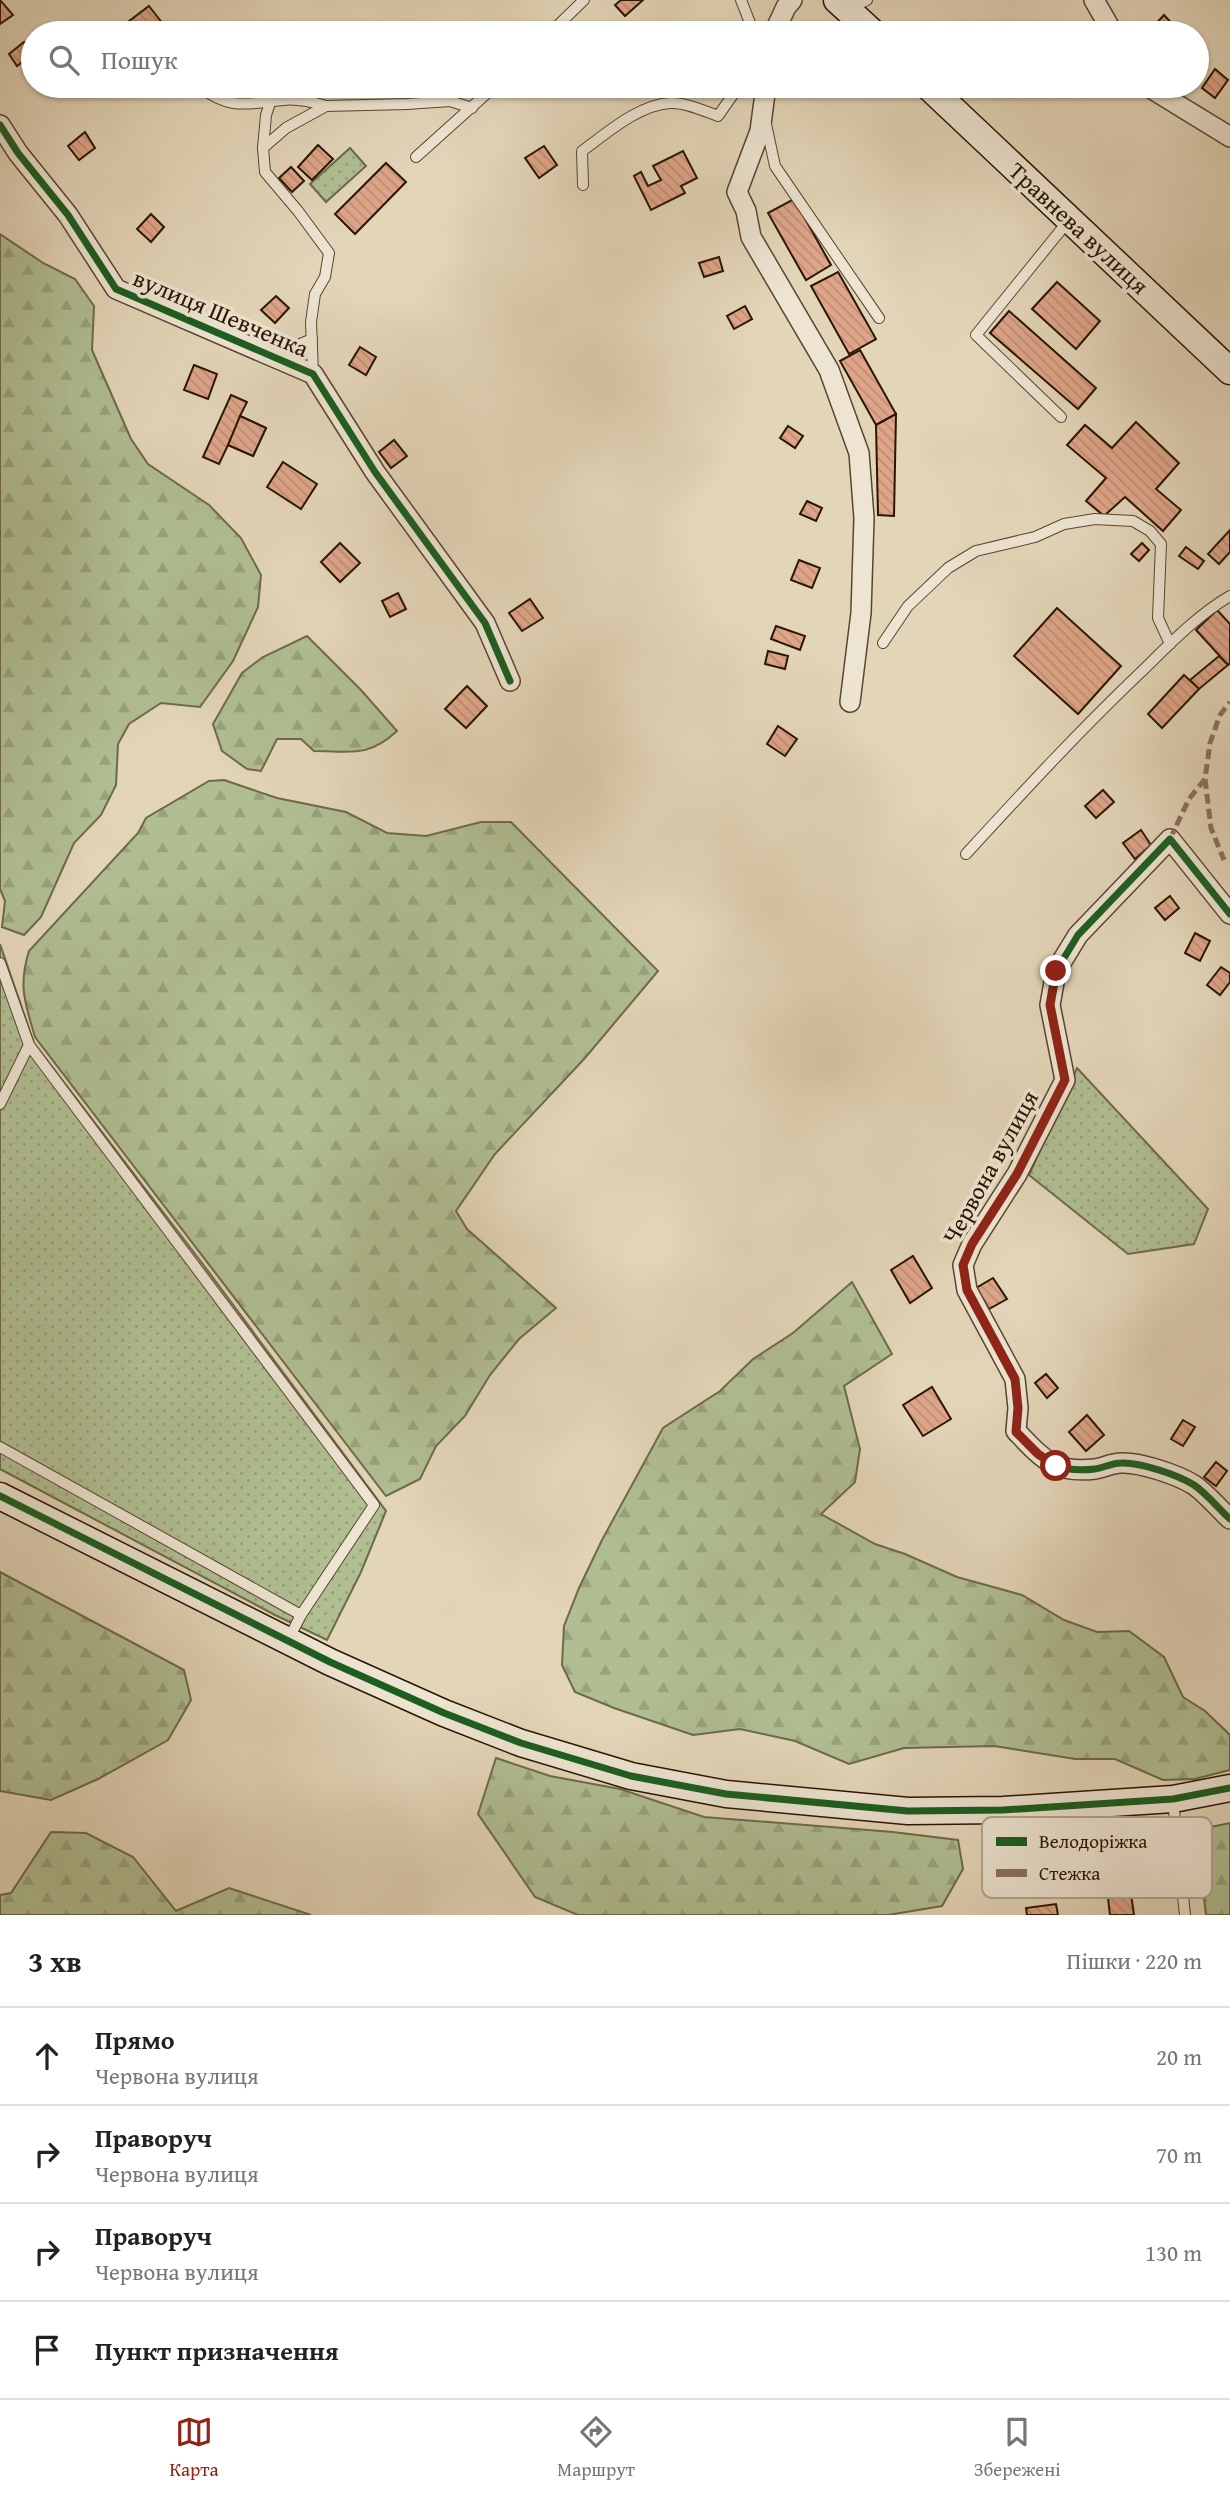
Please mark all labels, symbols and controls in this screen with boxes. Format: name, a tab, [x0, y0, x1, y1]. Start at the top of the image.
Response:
search box	[21, 21, 1209, 98]
text: Пошук	[101, 40, 178, 79]
icon: search	[45, 41, 83, 79]
street label: Травнева вулиця	[1001, 154, 1157, 302]
street label: вулиця Шевченка	[128, 260, 315, 366]
route end	[1040, 955, 1071, 986]
street label: Червона вулиця	[933, 1084, 1047, 1250]
route start	[1040, 1450, 1071, 1481]
legend	[982, 1817, 1212, 1898]
text: Велодоріжка	[1039, 1827, 1147, 1855]
text: Стежка	[1039, 1859, 1100, 1887]
text: 3 хв	[28, 1939, 82, 1983]
text: Пішки · 220 m	[1067, 1944, 1202, 1977]
text: Прямо	[95, 2020, 175, 2059]
icon: ahead	[28, 2037, 66, 2075]
text: 20 m	[1156, 2040, 1202, 2073]
text: Червона вулиця	[95, 2059, 259, 2092]
text: Праворуч	[95, 2118, 212, 2157]
icon: right	[28, 2135, 66, 2173]
text: 70 m	[1156, 2138, 1202, 2171]
text: Червона вулиця	[95, 2157, 259, 2190]
text: Праворуч	[95, 2216, 212, 2255]
icon: right	[28, 2233, 66, 2271]
text: 130 m	[1145, 2236, 1202, 2269]
text: Червона вулиця	[95, 2255, 259, 2288]
icon: arrive	[28, 2331, 66, 2369]
text: Пункт призначення	[95, 2331, 339, 2370]
tab: Карта	[169, 2413, 219, 2483]
tab: Маршрут	[557, 2413, 635, 2483]
tab: Збережені	[974, 2413, 1061, 2483]

